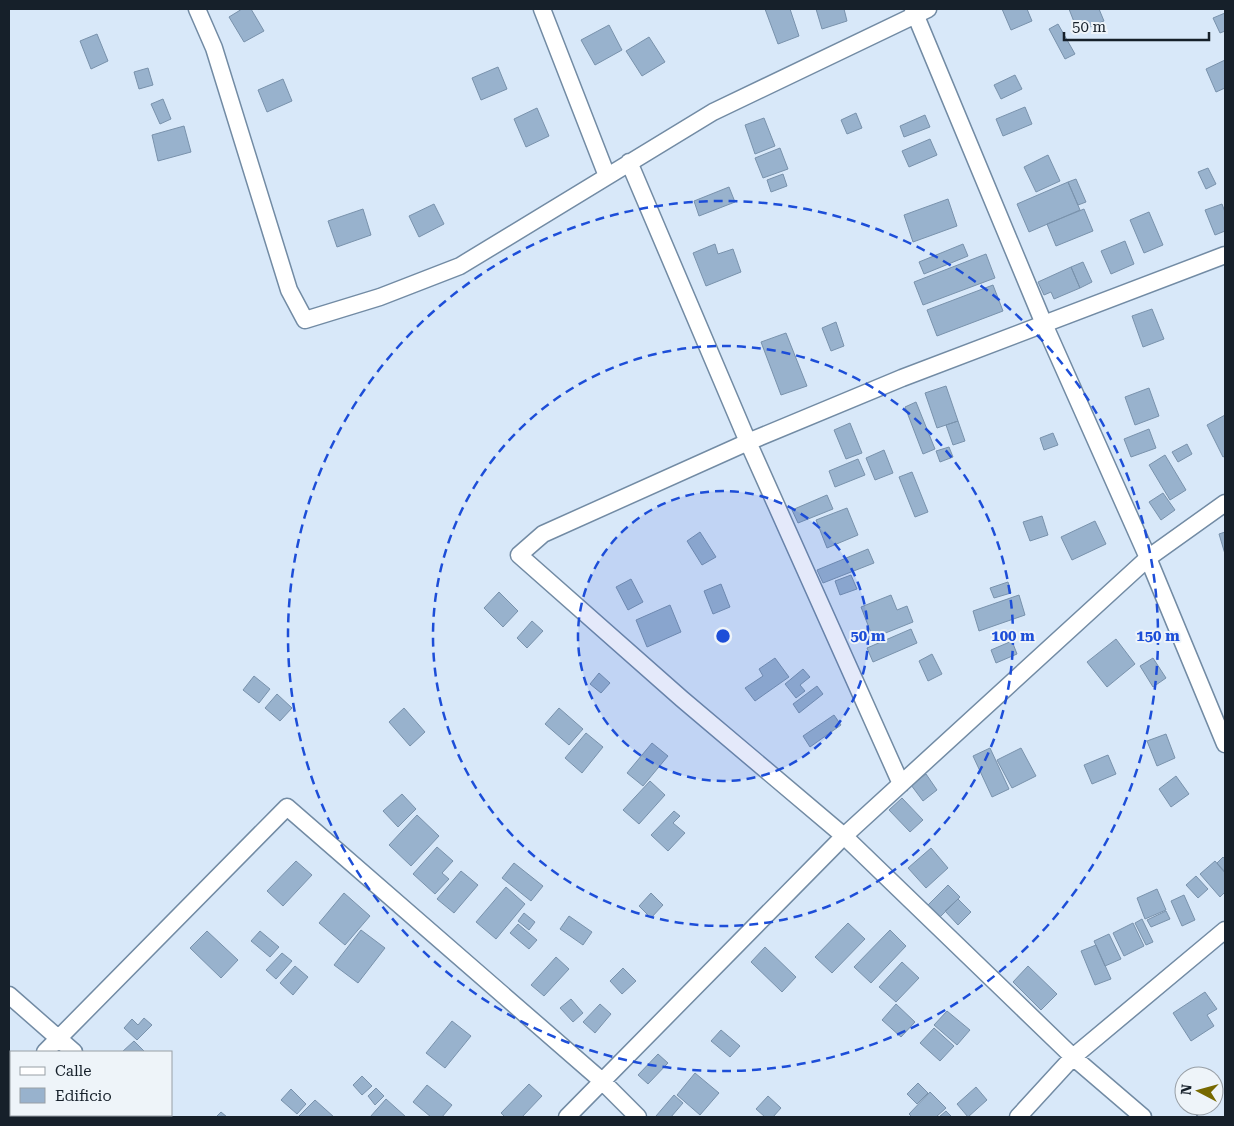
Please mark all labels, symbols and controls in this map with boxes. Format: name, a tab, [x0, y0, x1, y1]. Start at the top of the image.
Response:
scale bar	[1064, 10, 1209, 42]
text: 50 m	[1072, 18, 1107, 36]
centre of rings	[714, 627, 732, 645]
text: 50 m	[850, 627, 886, 645]
text: 100 m	[991, 627, 1035, 645]
text: 150 m	[1136, 627, 1180, 645]
legend	[10, 1051, 172, 1116]
text: Calle	[55, 1062, 91, 1080]
north arrow	[1174, 1066, 1224, 1116]
text: N	[1178, 1083, 1195, 1096]
text: Edificio	[55, 1087, 112, 1105]

